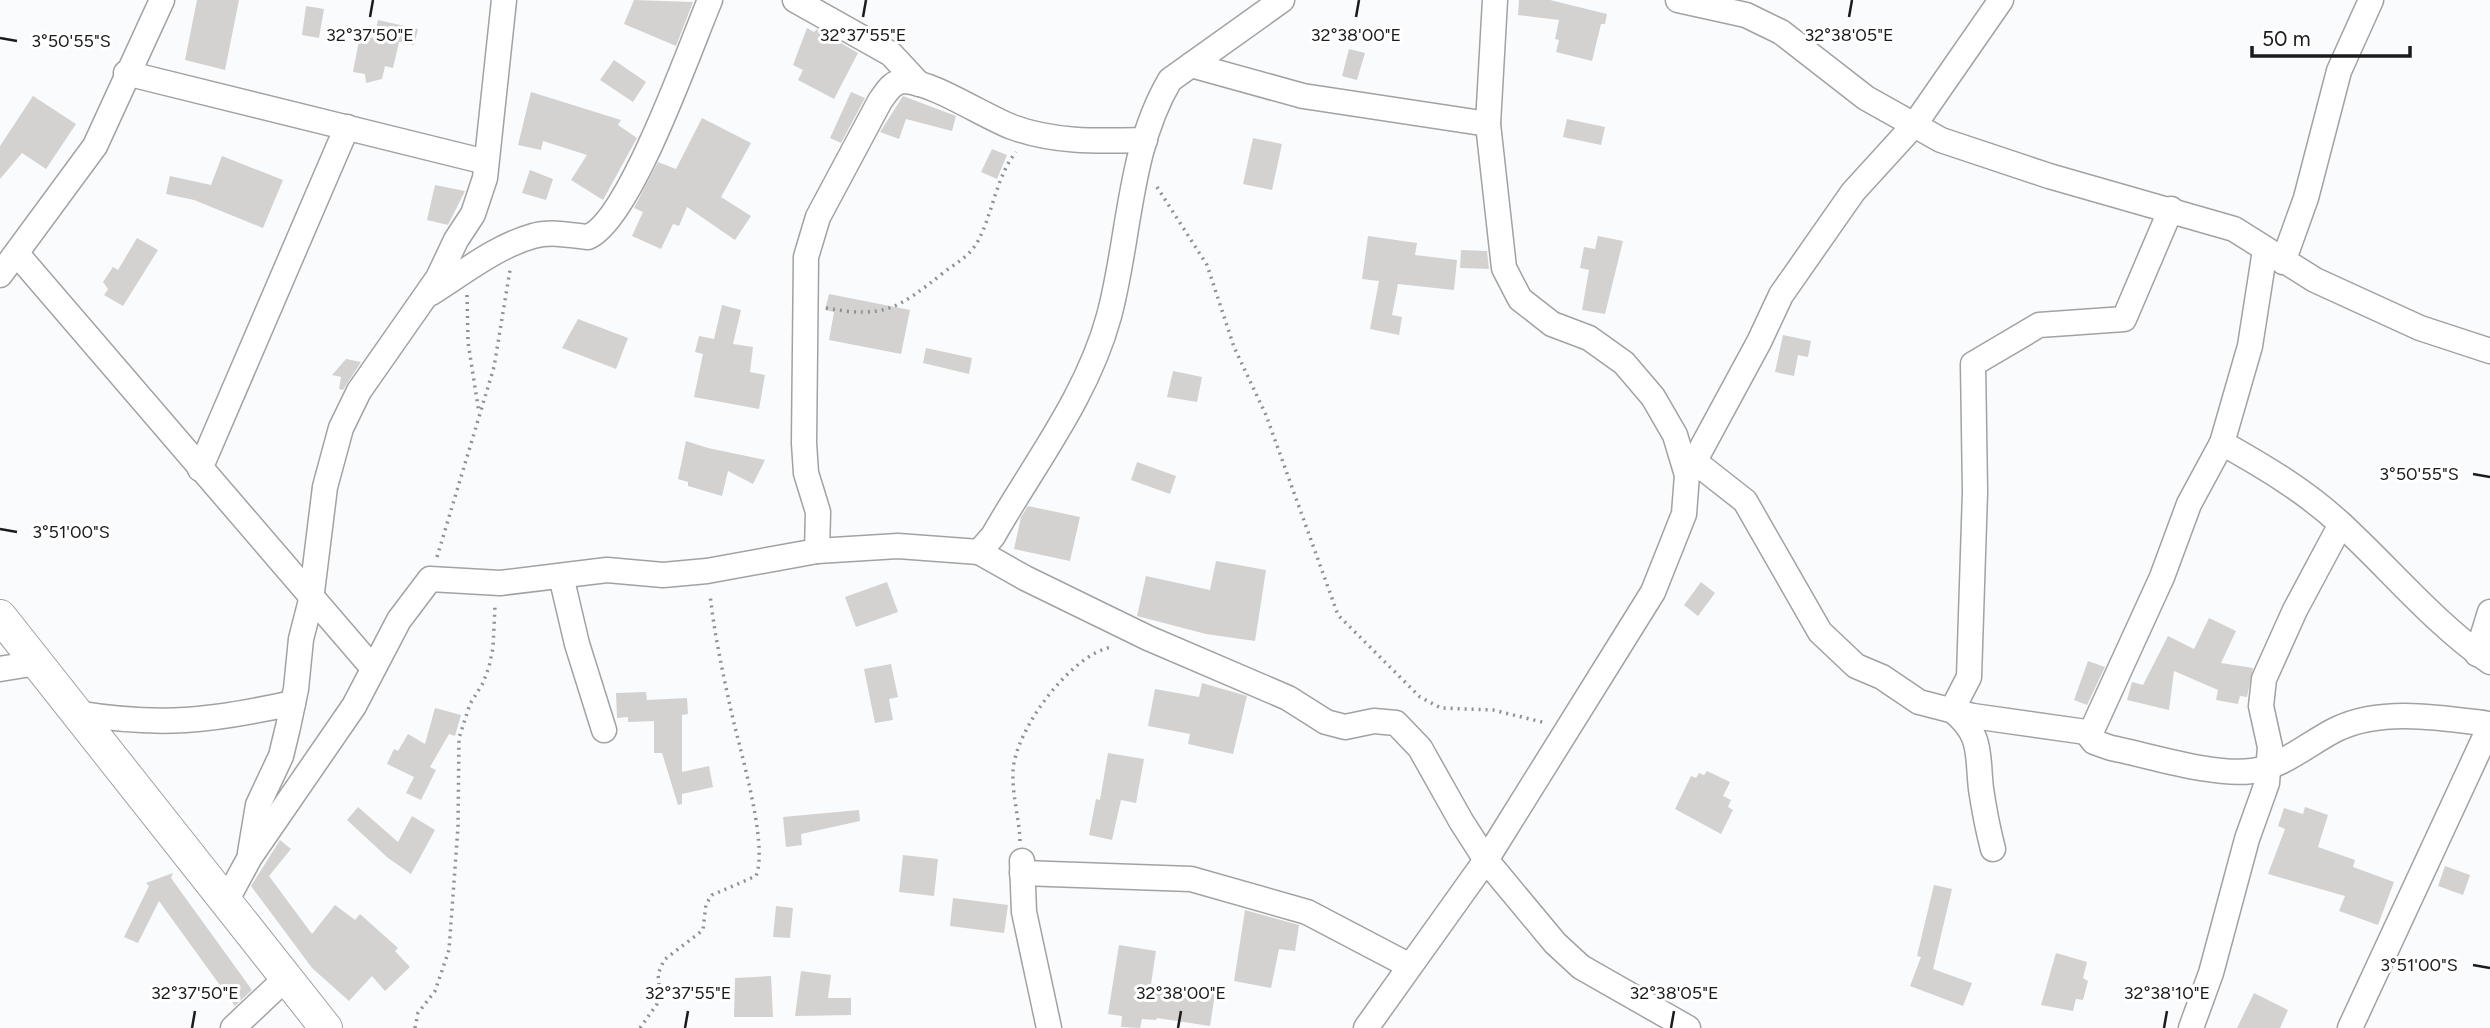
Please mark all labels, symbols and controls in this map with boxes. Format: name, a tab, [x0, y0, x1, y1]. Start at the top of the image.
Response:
scale bar	[2252, 14, 2410, 58]
text: 32°37'50"E	[326, 24, 414, 46]
text: 32°37'55"E	[820, 24, 906, 46]
text: 32°38'00"E	[1311, 24, 1401, 46]
text: 32°38'05"E	[1804, 24, 1894, 46]
text: 50 m	[2262, 26, 2311, 51]
text: 3°50'55"S	[31, 30, 111, 52]
text: 3°50'55"S	[2379, 463, 2459, 485]
text: 3°51'00"S	[32, 521, 110, 543]
text: 3°51'00"S	[2380, 954, 2458, 976]
text: 32°37'50"E	[151, 982, 239, 1004]
text: 32°37'55"E	[645, 982, 731, 1004]
text: 32°38'00"E	[1136, 982, 1226, 1004]
text: 32°38'05"E	[1629, 982, 1719, 1004]
text: 32°38'10"E	[2124, 982, 2210, 1004]

